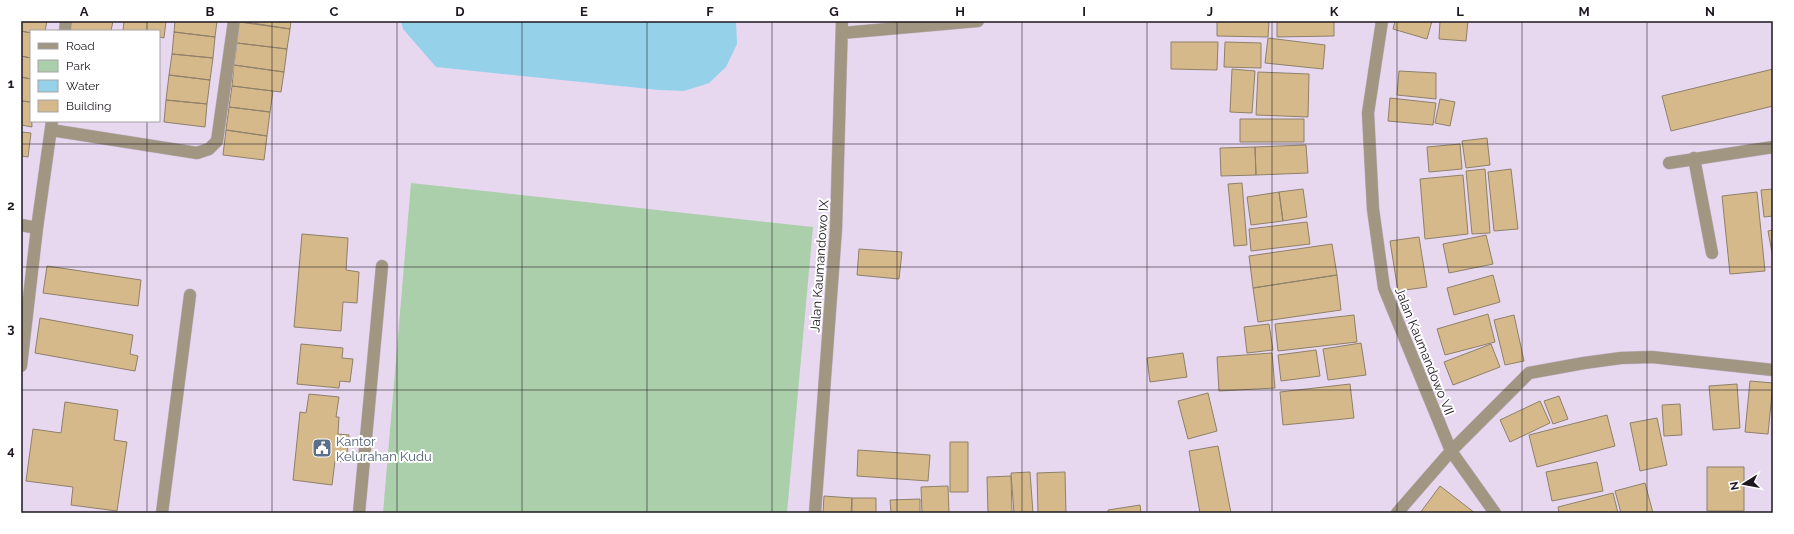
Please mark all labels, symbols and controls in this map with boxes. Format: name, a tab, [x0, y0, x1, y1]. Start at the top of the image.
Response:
text: A	[80, 4, 89, 19]
text: B	[206, 4, 215, 19]
text: C	[330, 4, 339, 19]
text: D	[455, 4, 465, 19]
text: E	[580, 4, 588, 19]
text: F	[706, 4, 714, 19]
text: G	[829, 4, 839, 19]
text: H	[955, 4, 965, 19]
text: I	[1082, 4, 1086, 19]
text: J	[1207, 4, 1213, 19]
text: K	[1330, 4, 1339, 19]
text: L	[1456, 4, 1464, 19]
text: M	[1578, 4, 1590, 19]
text: N	[1705, 4, 1715, 19]
legend	[30, 30, 160, 122]
text: Road	[66, 39, 95, 53]
text: Park	[66, 59, 91, 73]
text: 1	[8, 76, 15, 91]
text: Water	[66, 79, 100, 93]
text: Building	[66, 99, 112, 113]
text: 2	[7, 198, 15, 213]
street label: Jalan Kaumandowo IX	[807, 198, 832, 333]
street label: Jalan Kaumandowo VII	[1392, 285, 1457, 417]
text: 3	[7, 321, 15, 336]
place label: Kantor Kelurahan Kudu	[336, 434, 432, 464]
public building icon: Kantor Kelurahan Kudu	[311, 437, 333, 459]
text: 4	[7, 443, 15, 458]
north arrow	[1724, 464, 1764, 504]
text: N	[1727, 480, 1742, 491]

